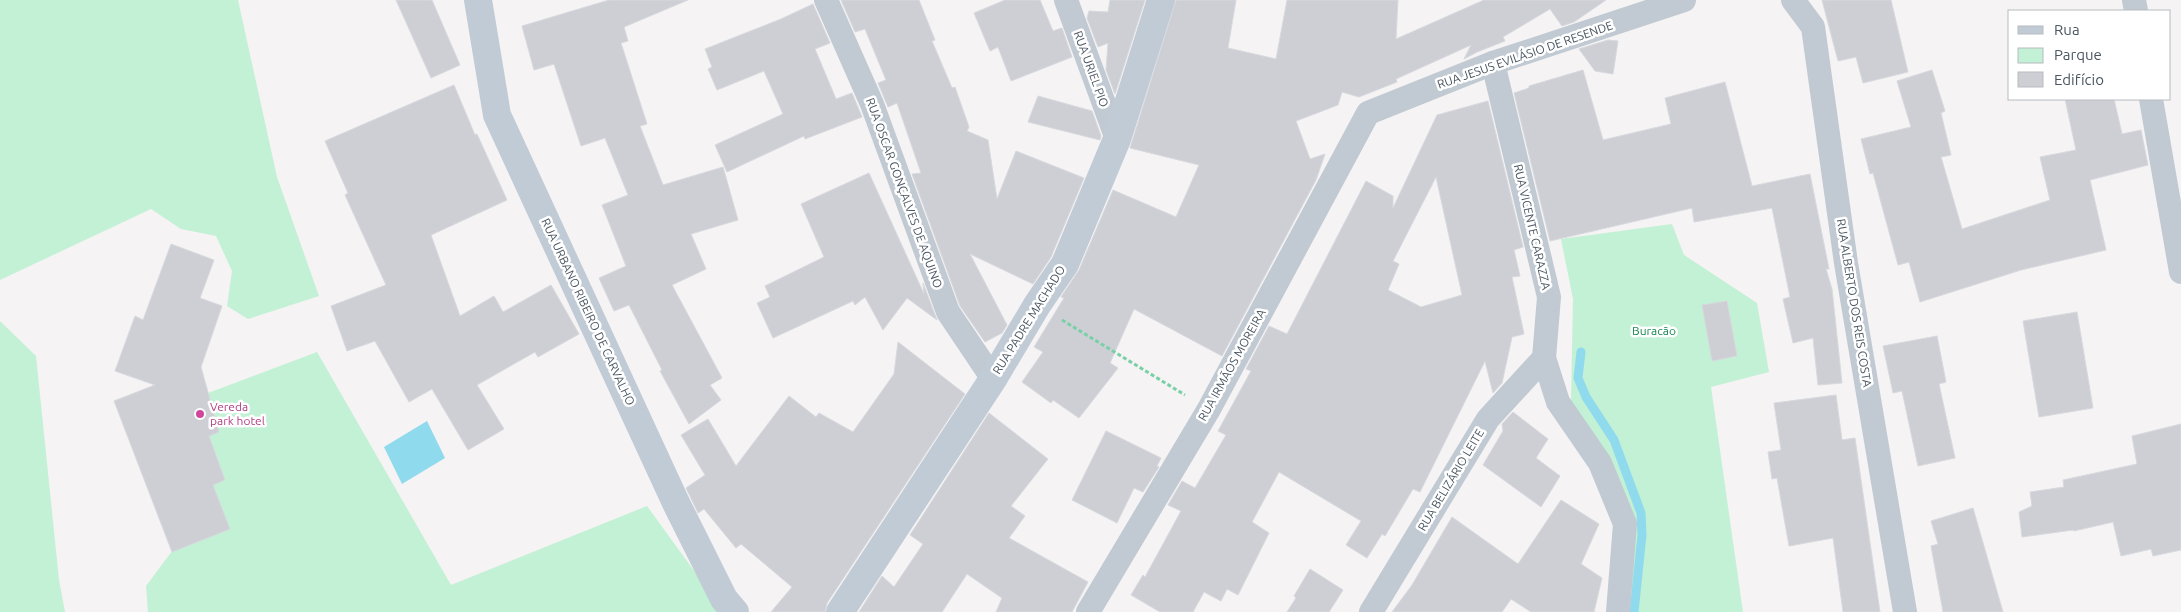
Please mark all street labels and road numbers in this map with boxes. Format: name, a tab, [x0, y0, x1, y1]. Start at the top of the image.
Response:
street label: RUA JESUS EVILÁSIO DE RESENDE	[1435, 18, 1614, 91]
street label: RUA URIEL PIO	[1072, 29, 1111, 109]
street label: RUA OSCAR GONÇALVES DE AQUINO	[864, 96, 945, 290]
street label: RUA VICENTE CARAZZA	[1512, 163, 1553, 291]
street label: RUA URBANO RIBEIRO DE CARVALHO	[539, 216, 638, 407]
street label: RUA ALBERTO DOS REIS COSTA	[1835, 218, 1874, 388]
street label: RUA PADRE MACHADO	[990, 263, 1067, 376]
street label: RUA IRMÃOS MOREIRA	[1195, 306, 1268, 423]
street label: RUA BELIZÁRIO LEITE	[1415, 426, 1486, 533]

